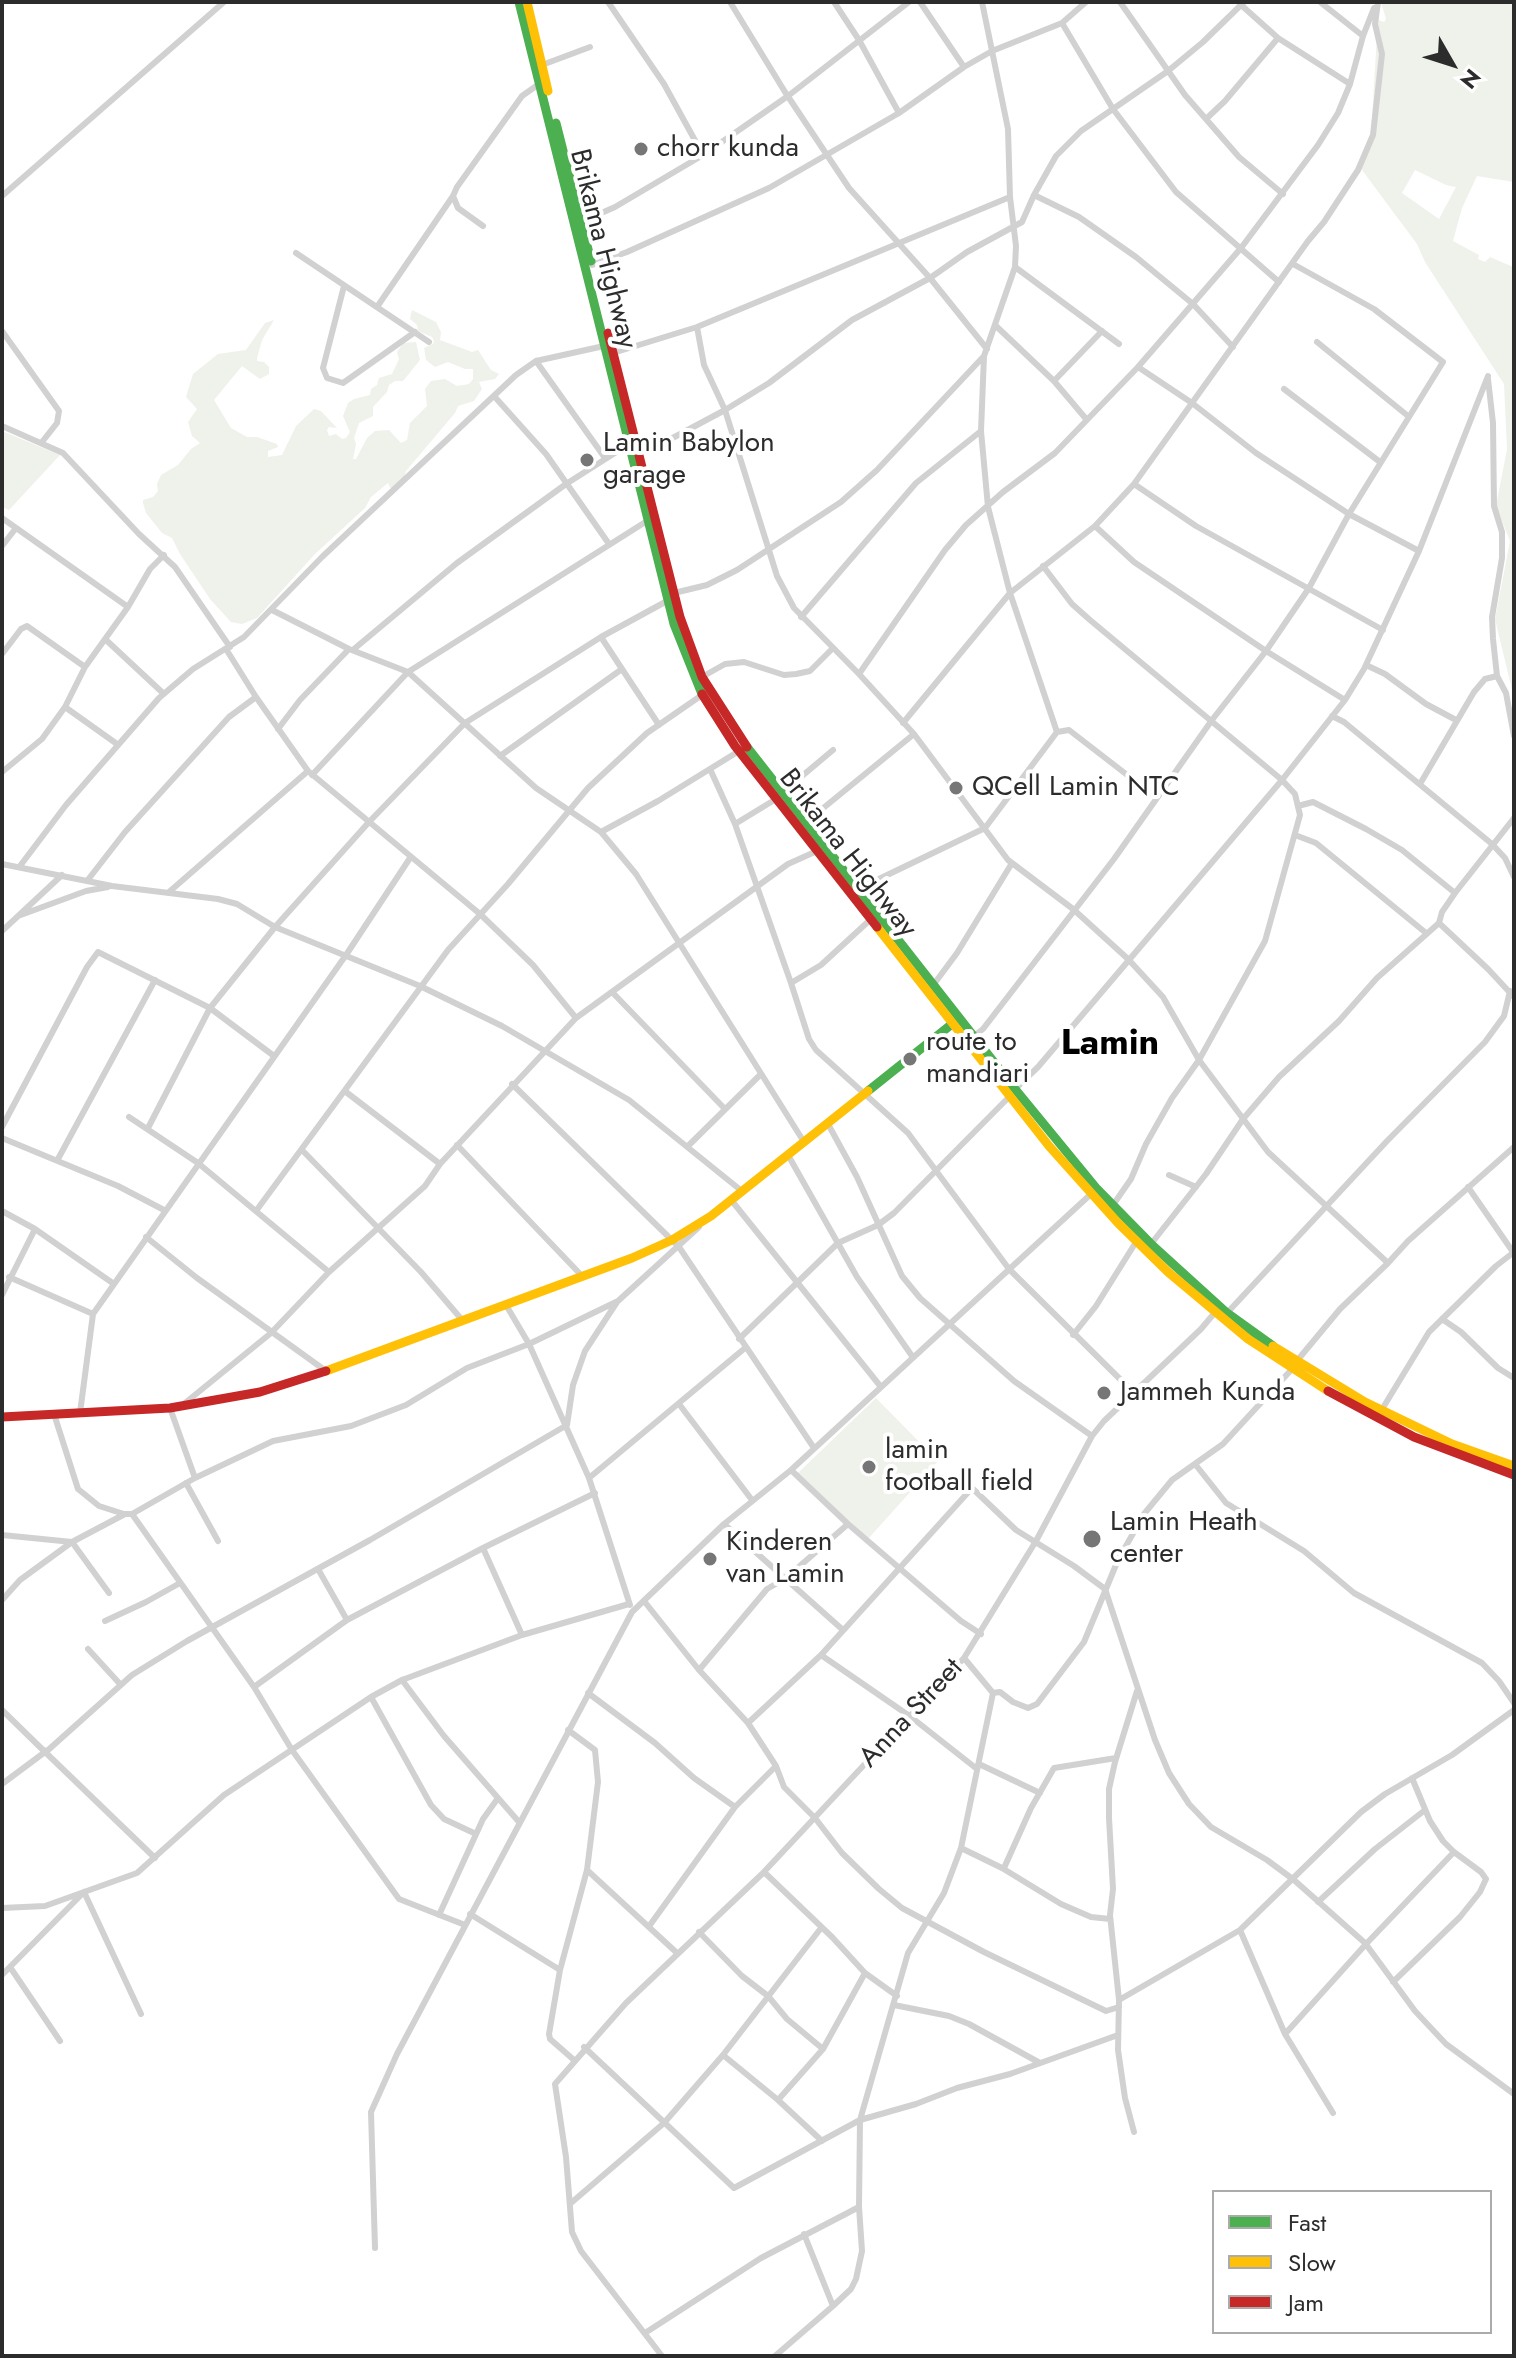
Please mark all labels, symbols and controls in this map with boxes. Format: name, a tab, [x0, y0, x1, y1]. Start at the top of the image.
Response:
north arrow	[1412, 24, 1492, 104]
text: N	[1453, 62, 1489, 96]
place label: chorr kunda	[657, 132, 799, 166]
marker: chorr kunda	[632, 140, 650, 158]
street label: Brikama Highway	[561, 146, 643, 352]
place label: Lamin Babylon garage	[603, 427, 775, 493]
marker: Lamin Babylon garage	[578, 451, 596, 469]
street label: Brikama Highway	[771, 763, 923, 945]
place label: QCell Lamin NTC	[972, 771, 1180, 805]
marker: QCell Lamin NTC	[947, 779, 965, 797]
district label: Lamin	[1061, 1023, 1159, 1067]
place label: route to mandiari	[926, 1026, 1030, 1092]
marker: route to mandiari	[901, 1050, 919, 1068]
place label: Jammeh Kunda	[1120, 1376, 1295, 1410]
marker: Jammeh Kunda	[1095, 1384, 1113, 1402]
place label: lamin football field	[885, 1434, 1033, 1500]
marker: lamin football field	[860, 1458, 878, 1476]
place label: Lamin Heath center	[1110, 1506, 1258, 1572]
place label: Kinderen van Lamin	[726, 1526, 845, 1592]
marker: Lamin Heath center	[1081, 1528, 1103, 1550]
marker: Kinderen van Lamin	[701, 1550, 719, 1568]
street label: Anna Street	[853, 1653, 971, 1775]
legend	[1212, 2190, 1492, 2334]
text: Fast	[1288, 2205, 1326, 2240]
text: Slow	[1288, 2245, 1336, 2280]
text: Jam	[1288, 2285, 1324, 2320]

